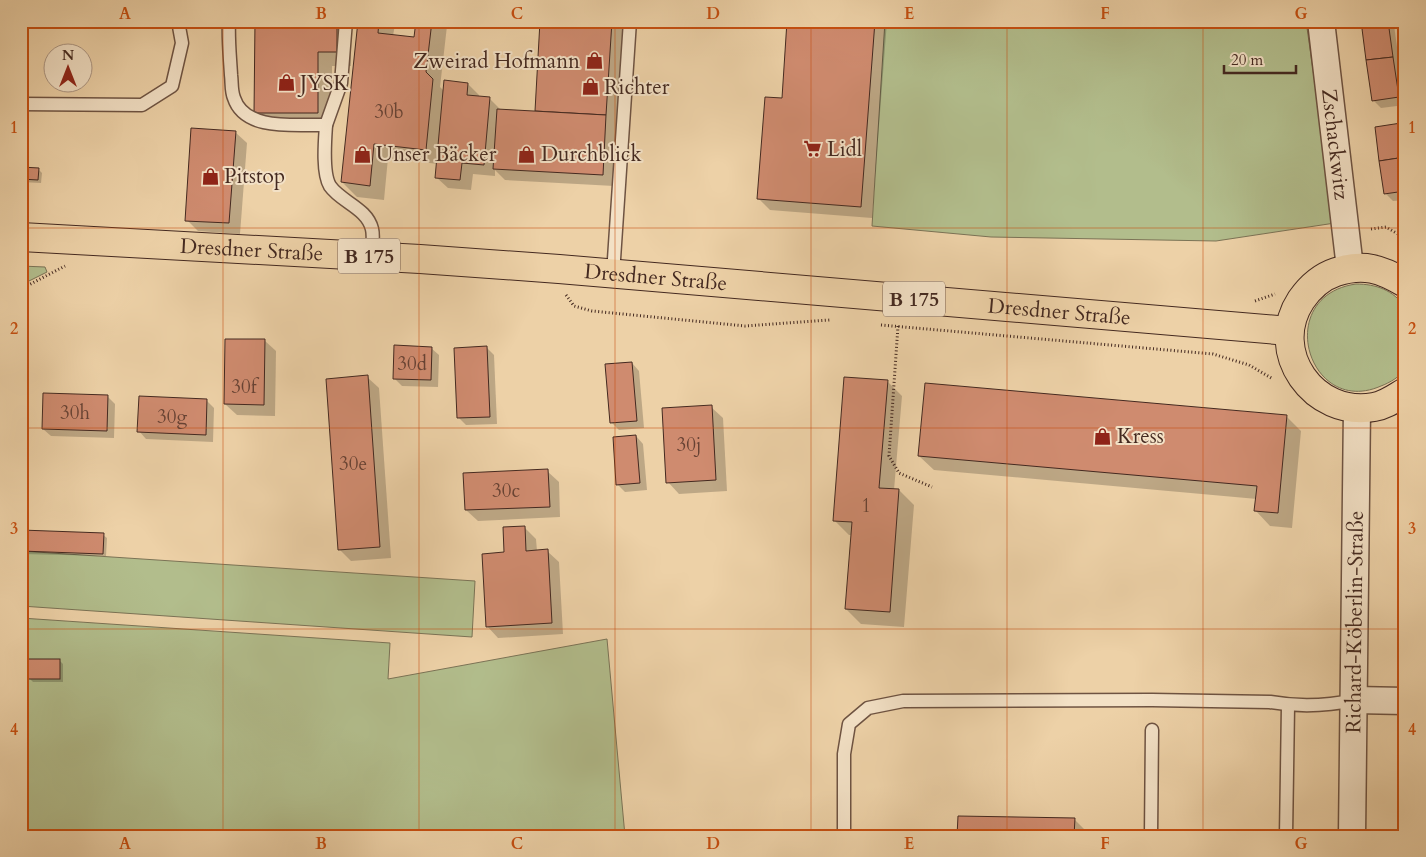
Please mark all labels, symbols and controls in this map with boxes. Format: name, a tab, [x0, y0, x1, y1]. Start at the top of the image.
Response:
text: A	[119, 3, 131, 25]
text: B	[315, 3, 327, 25]
text: C	[511, 3, 523, 25]
text: D	[706, 3, 720, 25]
text: E	[904, 3, 914, 25]
text: F	[1100, 3, 1110, 25]
text: G	[1294, 3, 1308, 25]
north arrow	[42, 42, 92, 92]
scale bar	[1224, 42, 1296, 74]
text: N	[62, 46, 74, 65]
place label: Zweirad Hofmann	[413, 47, 580, 76]
text: 20 m	[1231, 50, 1263, 70]
shop icon: Zweirad Hofmann	[584, 51, 604, 71]
place label: JYSK	[297, 69, 349, 98]
shop icon: JYSK	[276, 73, 296, 93]
place label: Richter	[604, 73, 670, 102]
shop icon: Richter	[580, 77, 600, 97]
street label: Zschackwitz	[1314, 87, 1356, 202]
house number: 30b	[374, 99, 404, 125]
text: 1	[10, 117, 18, 139]
text: 1	[1408, 117, 1416, 139]
place label: Lidl	[827, 135, 862, 164]
supermarket icon: Lidl	[803, 139, 823, 159]
place label: Unser Bäcker	[376, 140, 497, 169]
place label: Durchblick	[541, 140, 642, 169]
shop icon: Unser Bäcker	[352, 144, 372, 164]
shop icon: Durchblick	[517, 144, 537, 164]
place label: Pitstop	[224, 162, 285, 191]
shop icon: Pitstop	[200, 166, 220, 186]
street label: Dresdner Straße	[179, 232, 324, 269]
road number: B 175	[338, 238, 400, 274]
street label: Dresdner Straße	[583, 257, 728, 298]
road number: B 175	[883, 282, 945, 316]
street label: Dresdner Straße	[987, 291, 1132, 332]
text: 2	[10, 318, 18, 340]
text: 2	[1408, 318, 1416, 340]
house number: 30d	[397, 351, 427, 377]
house number: 30f	[231, 374, 260, 400]
house number: 30h	[60, 400, 91, 426]
house number: 30g	[157, 404, 187, 430]
place label: Kress	[1117, 422, 1164, 451]
shop icon: Kress	[1093, 426, 1113, 446]
house number: 30j	[677, 432, 701, 458]
house number: 30e	[339, 451, 367, 477]
house number: 30c	[492, 478, 520, 504]
house number: 1	[861, 493, 871, 519]
street label: Richard-Köberlin-Straße	[1339, 510, 1371, 734]
text: 3	[10, 518, 18, 540]
text: 3	[1408, 518, 1416, 540]
text: 4	[10, 719, 18, 741]
text: 4	[1408, 719, 1416, 741]
text: A	[119, 833, 131, 855]
text: B	[315, 833, 327, 855]
text: C	[511, 833, 523, 855]
text: D	[706, 833, 720, 855]
text: E	[904, 833, 914, 855]
text: F	[1100, 833, 1110, 855]
text: G	[1294, 833, 1308, 855]

